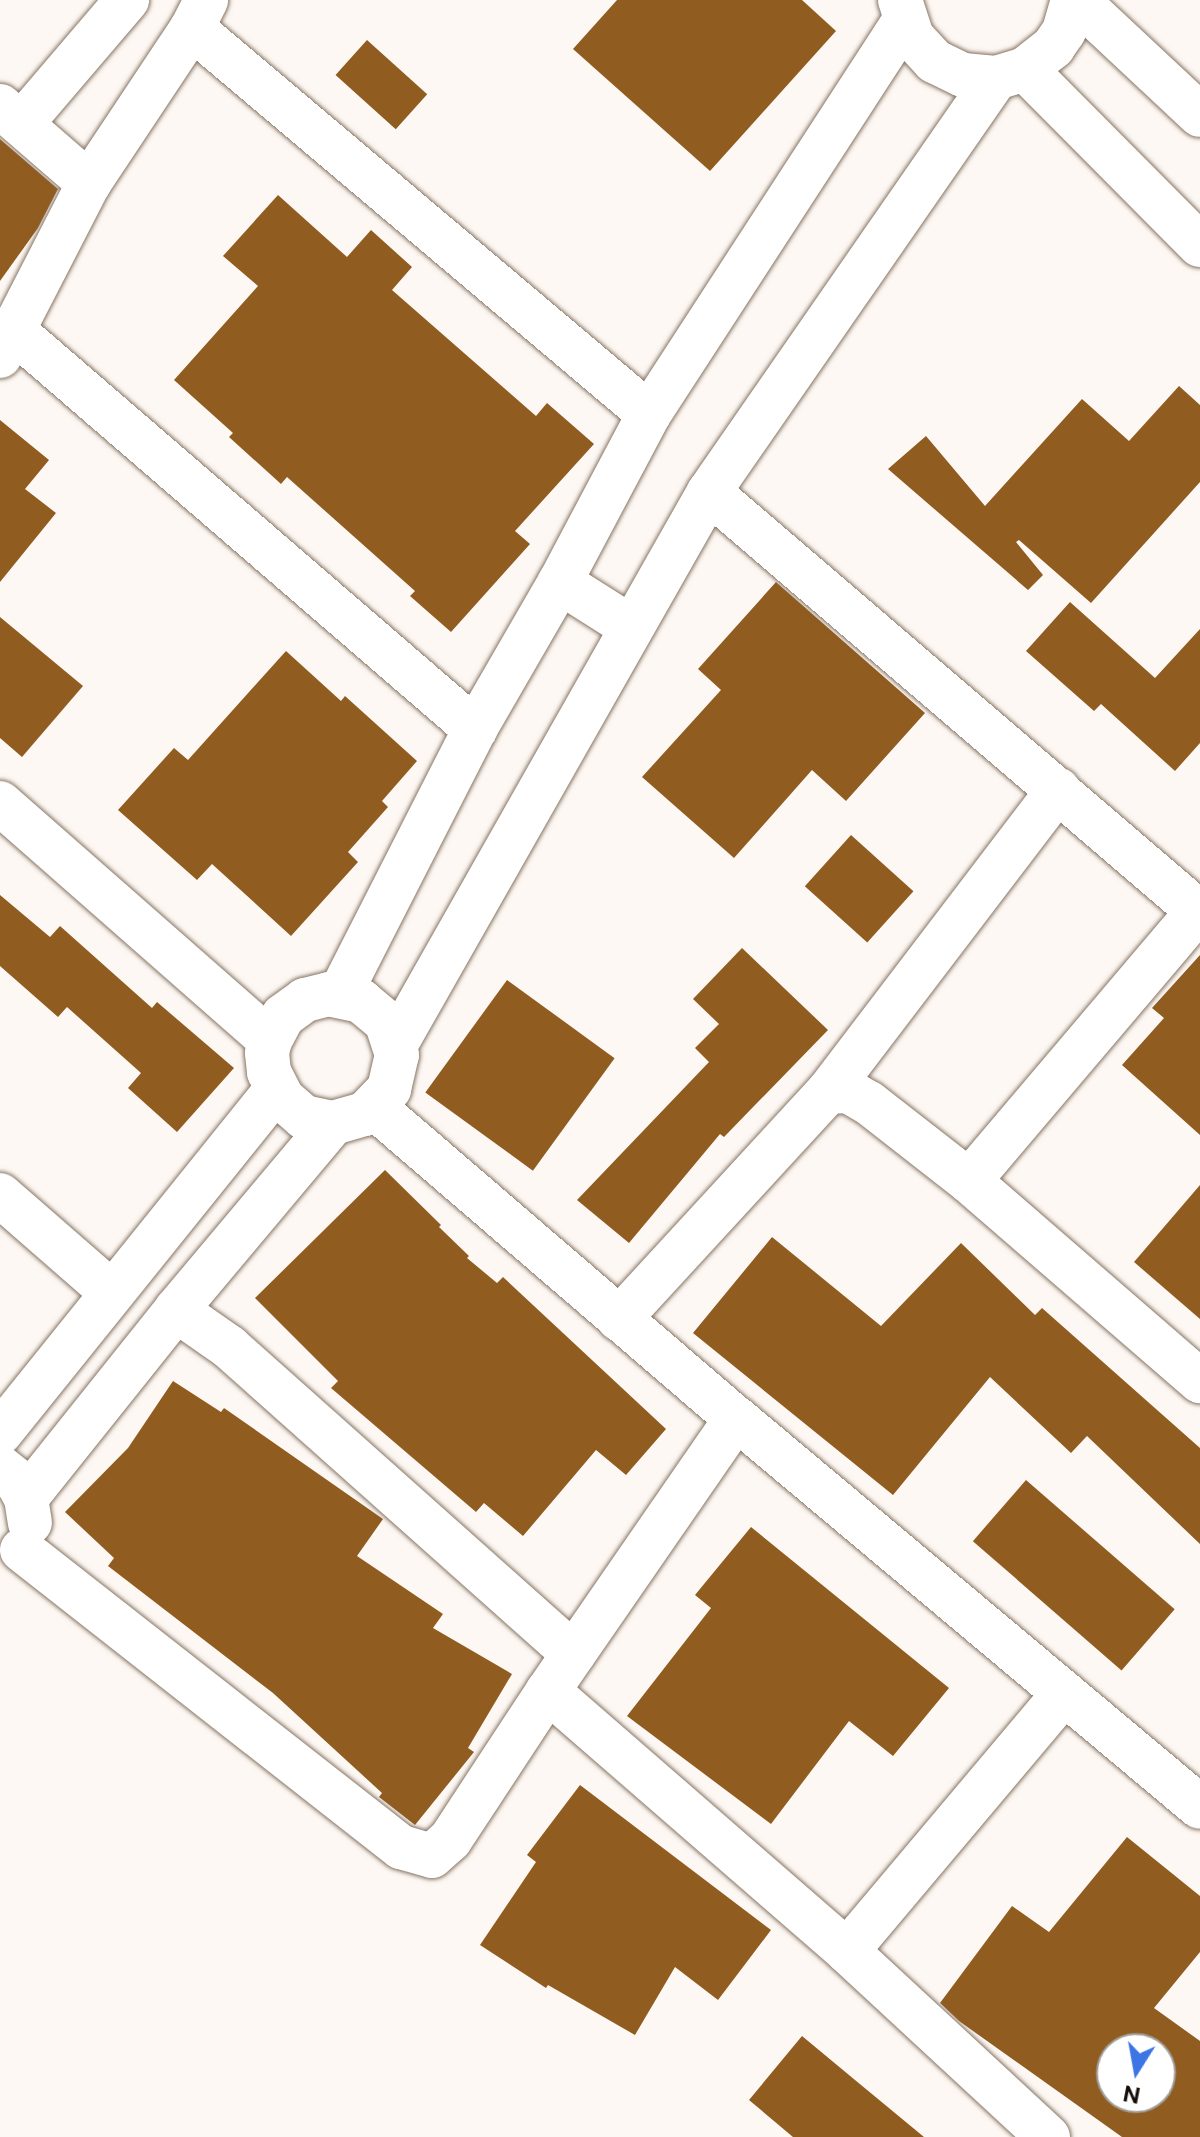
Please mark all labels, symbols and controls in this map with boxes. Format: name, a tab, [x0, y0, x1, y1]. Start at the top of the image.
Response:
north arrow	[1096, 2033, 1176, 2113]
text: N	[1121, 2080, 1143, 2109]

